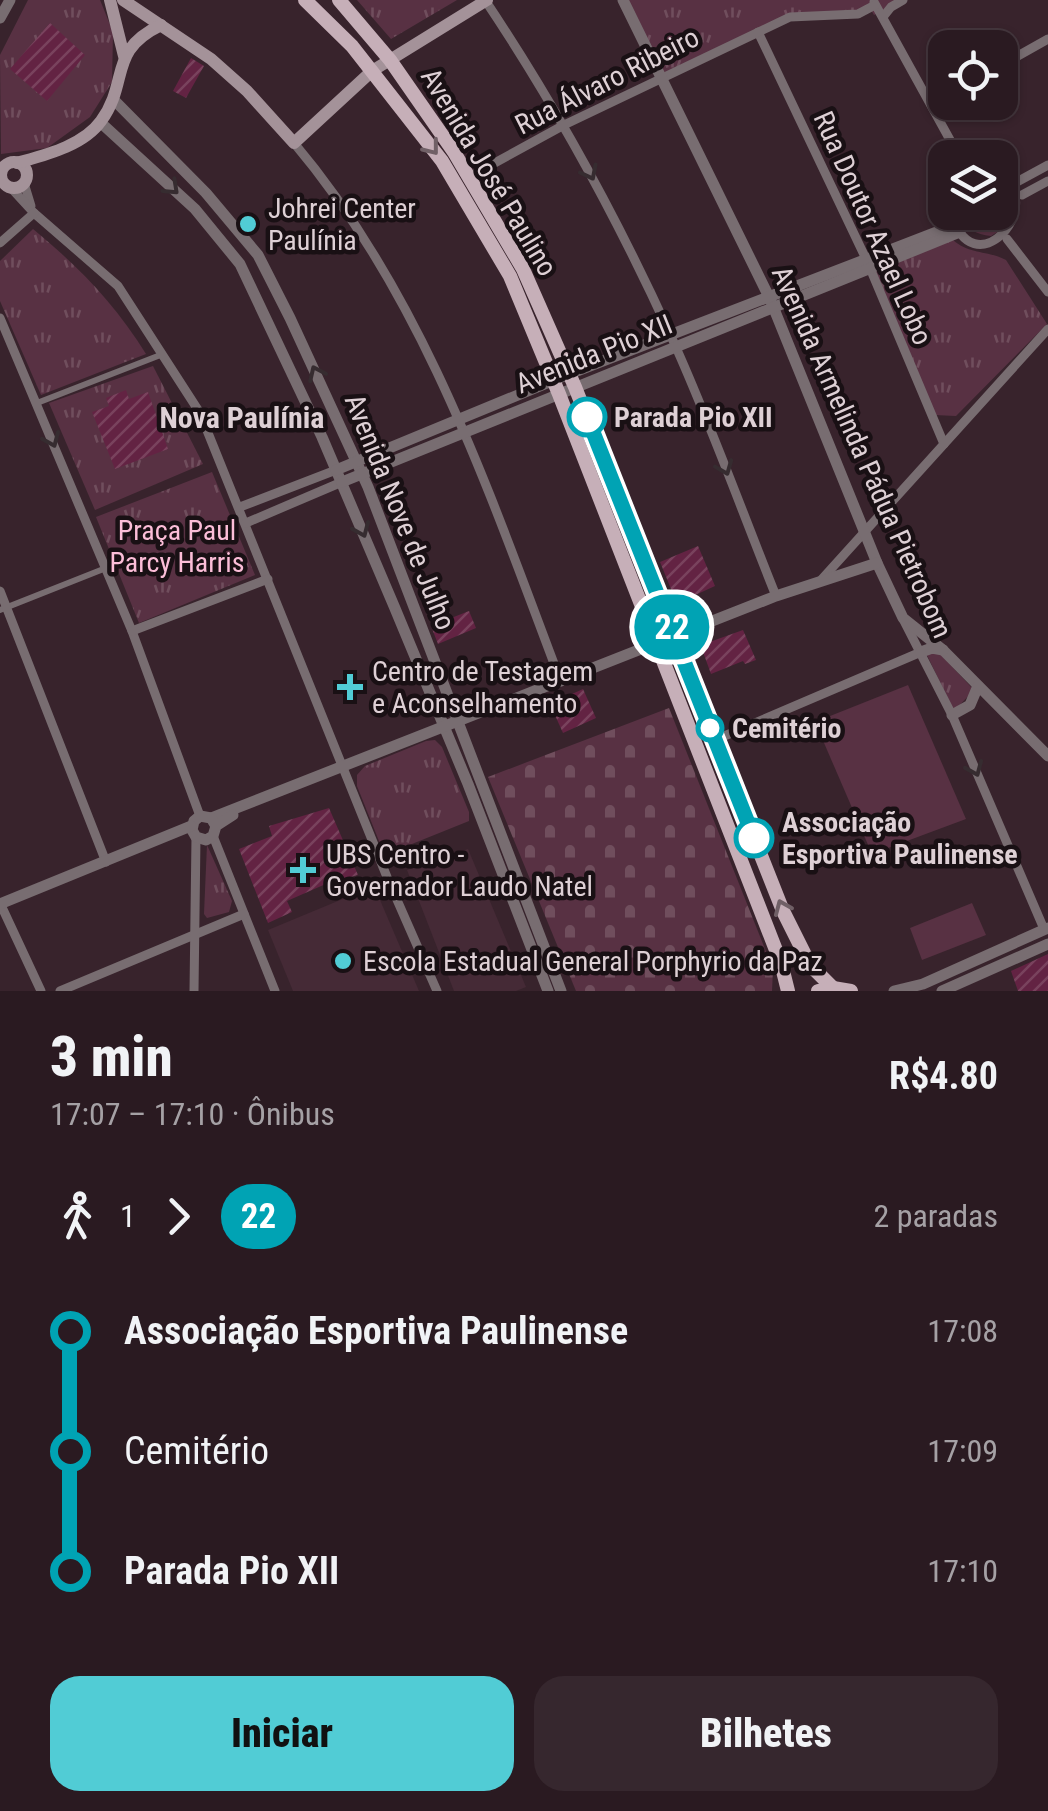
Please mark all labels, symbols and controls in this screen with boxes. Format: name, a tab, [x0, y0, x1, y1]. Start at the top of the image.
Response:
street label: Rua Álvaro Ribeiro	[510, 21, 704, 141]
map controls	[928, 30, 1018, 230]
button: locate	[928, 30, 1018, 120]
street label: Avenida José Paulino	[414, 62, 564, 282]
street label: Rua Doutor Azael Lobo	[807, 106, 939, 350]
one-way arrow	[421, 137, 438, 155]
button: layers	[928, 140, 1018, 230]
one-way arrow	[578, 162, 597, 180]
one-way arrow	[160, 176, 179, 194]
place label: Johrei Center Paulínia	[268, 192, 416, 257]
marker: Johrei Center Paulínia	[237, 213, 259, 235]
street label: Avenida Armelinda Pádua Pietrobom	[765, 261, 959, 643]
street label: Avenida Pio XII	[511, 308, 677, 400]
one-way arrow	[309, 365, 329, 383]
street label: Avenida Nove de Julho	[338, 389, 462, 635]
marker: Parada Pio XII	[568, 398, 606, 436]
district label: Nova Paulínia	[159, 400, 325, 435]
place label: Parada Pio XII	[614, 401, 773, 434]
one-way arrow	[40, 429, 60, 447]
one-way arrow	[713, 459, 733, 476]
park label: Praça Paul Parcy Harris	[109, 514, 245, 579]
one-way arrow	[350, 520, 370, 538]
line badge: 22	[627, 594, 717, 660]
text: 22	[654, 607, 690, 648]
place label: Centro de Testagem e Aconselhamento	[372, 655, 593, 720]
marker: Centro de Testagem e Aconselhamento	[337, 674, 363, 700]
place label: Cemitério	[732, 712, 841, 745]
marker: Cemitério	[697, 715, 723, 741]
one-way arrow	[963, 759, 983, 777]
place label: Associação Esportiva Paulinense	[782, 806, 1018, 871]
marker: Associação Esportiva Paulinense	[735, 819, 773, 857]
place label: UBS Centro - Governador Laudo Natel	[326, 838, 593, 903]
marker: UBS Centro - Governador Laudo Natel	[290, 857, 316, 883]
one-way arrow	[774, 899, 794, 917]
place label: Escola Estadual General Porphyrio da Paz	[363, 945, 823, 978]
marker: Escola Estadual General Porphyrio da Paz	[332, 950, 354, 972]
text: 3 min	[50, 1025, 173, 1089]
text: R$4.80	[889, 1054, 998, 1098]
text: 17:07 – 17:10 · Ônibus	[50, 1095, 335, 1133]
icon: walk	[50, 1189, 105, 1244]
icon: forward	[151, 1189, 206, 1244]
text: 22	[241, 1196, 276, 1237]
text: 1	[120, 1197, 136, 1235]
text: 2 paradas	[874, 1197, 998, 1235]
text: Associação Esportiva Paulinense	[124, 1309, 628, 1353]
text: 17:08	[927, 1312, 998, 1350]
text: Cemitério	[124, 1429, 269, 1473]
text: 17:09	[927, 1432, 998, 1470]
text: Parada Pio XII	[124, 1549, 339, 1593]
text: 17:10	[927, 1552, 998, 1590]
button: Iniciar	[50, 1676, 514, 1791]
button: Bilhetes	[534, 1676, 998, 1791]

